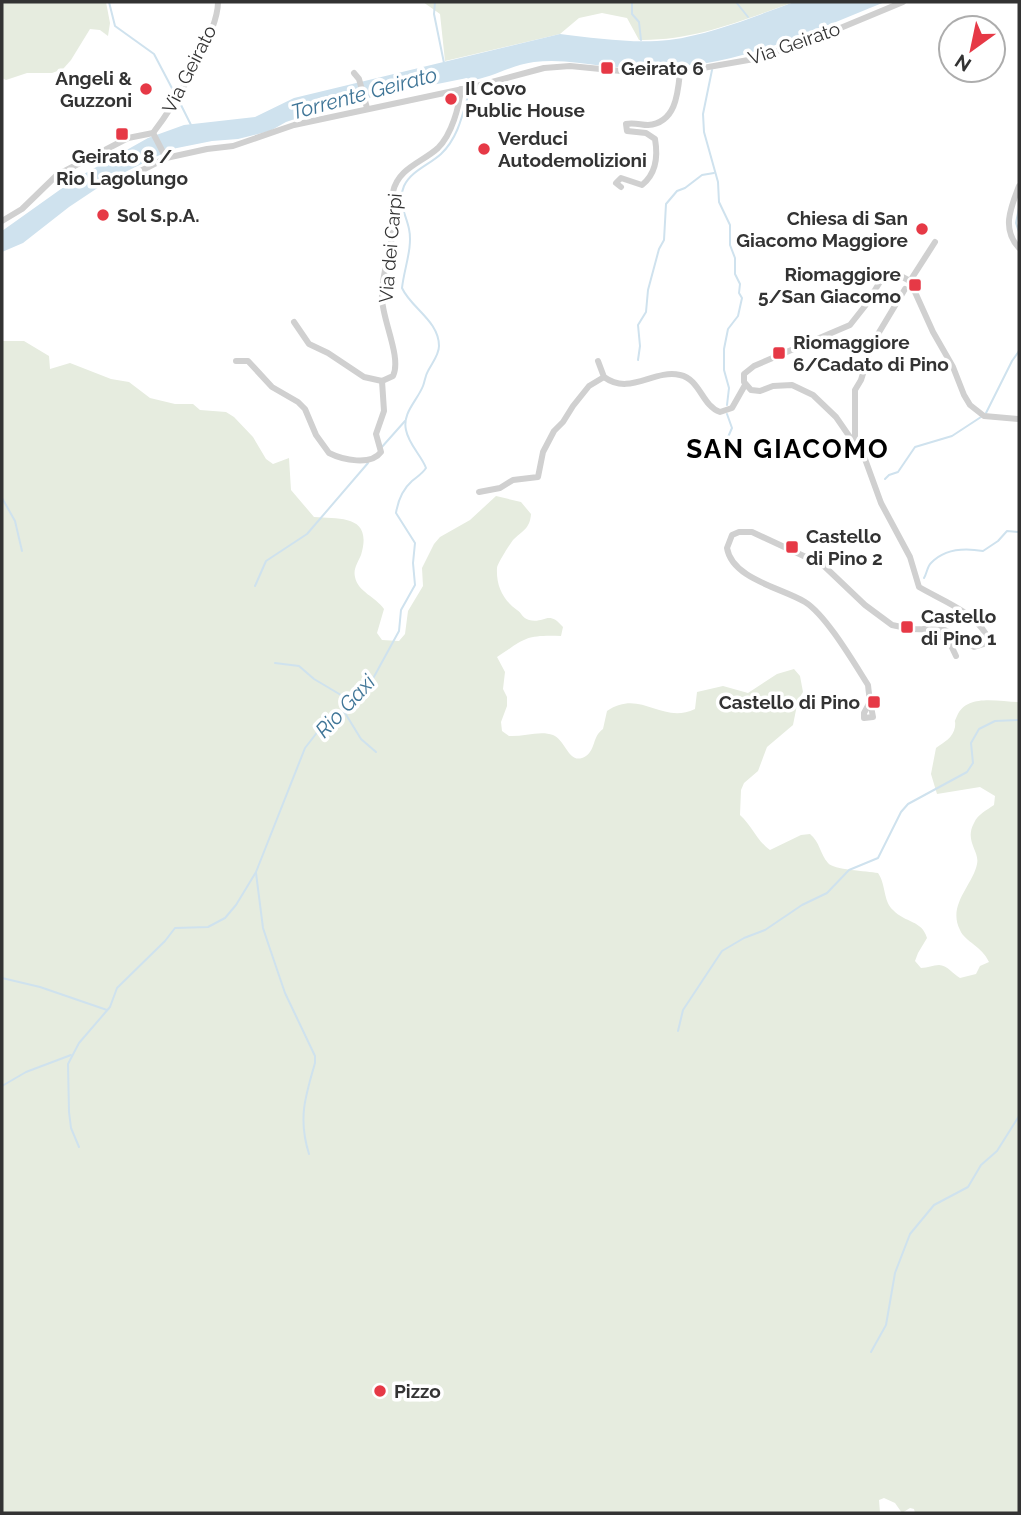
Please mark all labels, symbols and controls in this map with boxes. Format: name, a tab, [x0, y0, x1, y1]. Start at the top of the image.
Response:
north arrow	[937, 14, 1007, 84]
street label: Via Geirato	[745, 17, 843, 69]
street label: Via Geirato	[158, 21, 220, 117]
text: N	[951, 50, 975, 76]
place label: Geirato 6	[621, 57, 704, 79]
marker: Geirato 6	[599, 60, 615, 76]
water label: Torrente Geirato	[288, 61, 440, 125]
place label: Angeli & Guzzoni	[55, 67, 132, 111]
place label: Il Covo Public House	[465, 77, 585, 121]
marker: Angeli & Guzzoni	[138, 81, 154, 97]
marker: Il Covo Public House	[443, 91, 459, 107]
marker: Geirato 8 / Rio Lagolungo	[114, 126, 130, 142]
place label: Verduci Autodemolizioni	[498, 127, 647, 171]
marker: Verduci Autodemolizioni	[476, 141, 492, 157]
place label: Geirato 8 / Rio Lagolungo	[56, 145, 188, 189]
street label: Via dei Carpi	[374, 192, 406, 304]
place label: Sol S.p.A.	[117, 204, 200, 226]
marker: Sol S.p.A.	[95, 207, 111, 223]
place label: Chiesa di San Giacomo Maggiore	[736, 207, 908, 251]
marker: Chiesa di San Giacomo Maggiore	[914, 221, 930, 237]
place label: Riomaggiore 5/San Giacomo	[758, 263, 901, 307]
marker: Riomaggiore 5/San Giacomo	[907, 277, 923, 293]
place label: Riomaggiore 6/Cadato di Pino	[793, 331, 949, 375]
marker: Riomaggiore 6/Cadato di Pino	[771, 345, 787, 361]
district label: SAN GIACOMO	[686, 434, 890, 464]
place label: Castello di Pino 2	[806, 525, 883, 569]
marker: Castello di Pino 2	[784, 539, 800, 555]
place label: Castello di Pino 1	[921, 605, 996, 649]
marker: Castello di Pino 1	[899, 619, 915, 635]
water label: Rio Gaxi	[310, 669, 381, 742]
place label: Castello di Pino	[719, 691, 860, 713]
marker: Castello di Pino	[866, 694, 882, 710]
place label: Pizzo	[394, 1380, 441, 1402]
marker: Pizzo	[372, 1383, 388, 1399]

